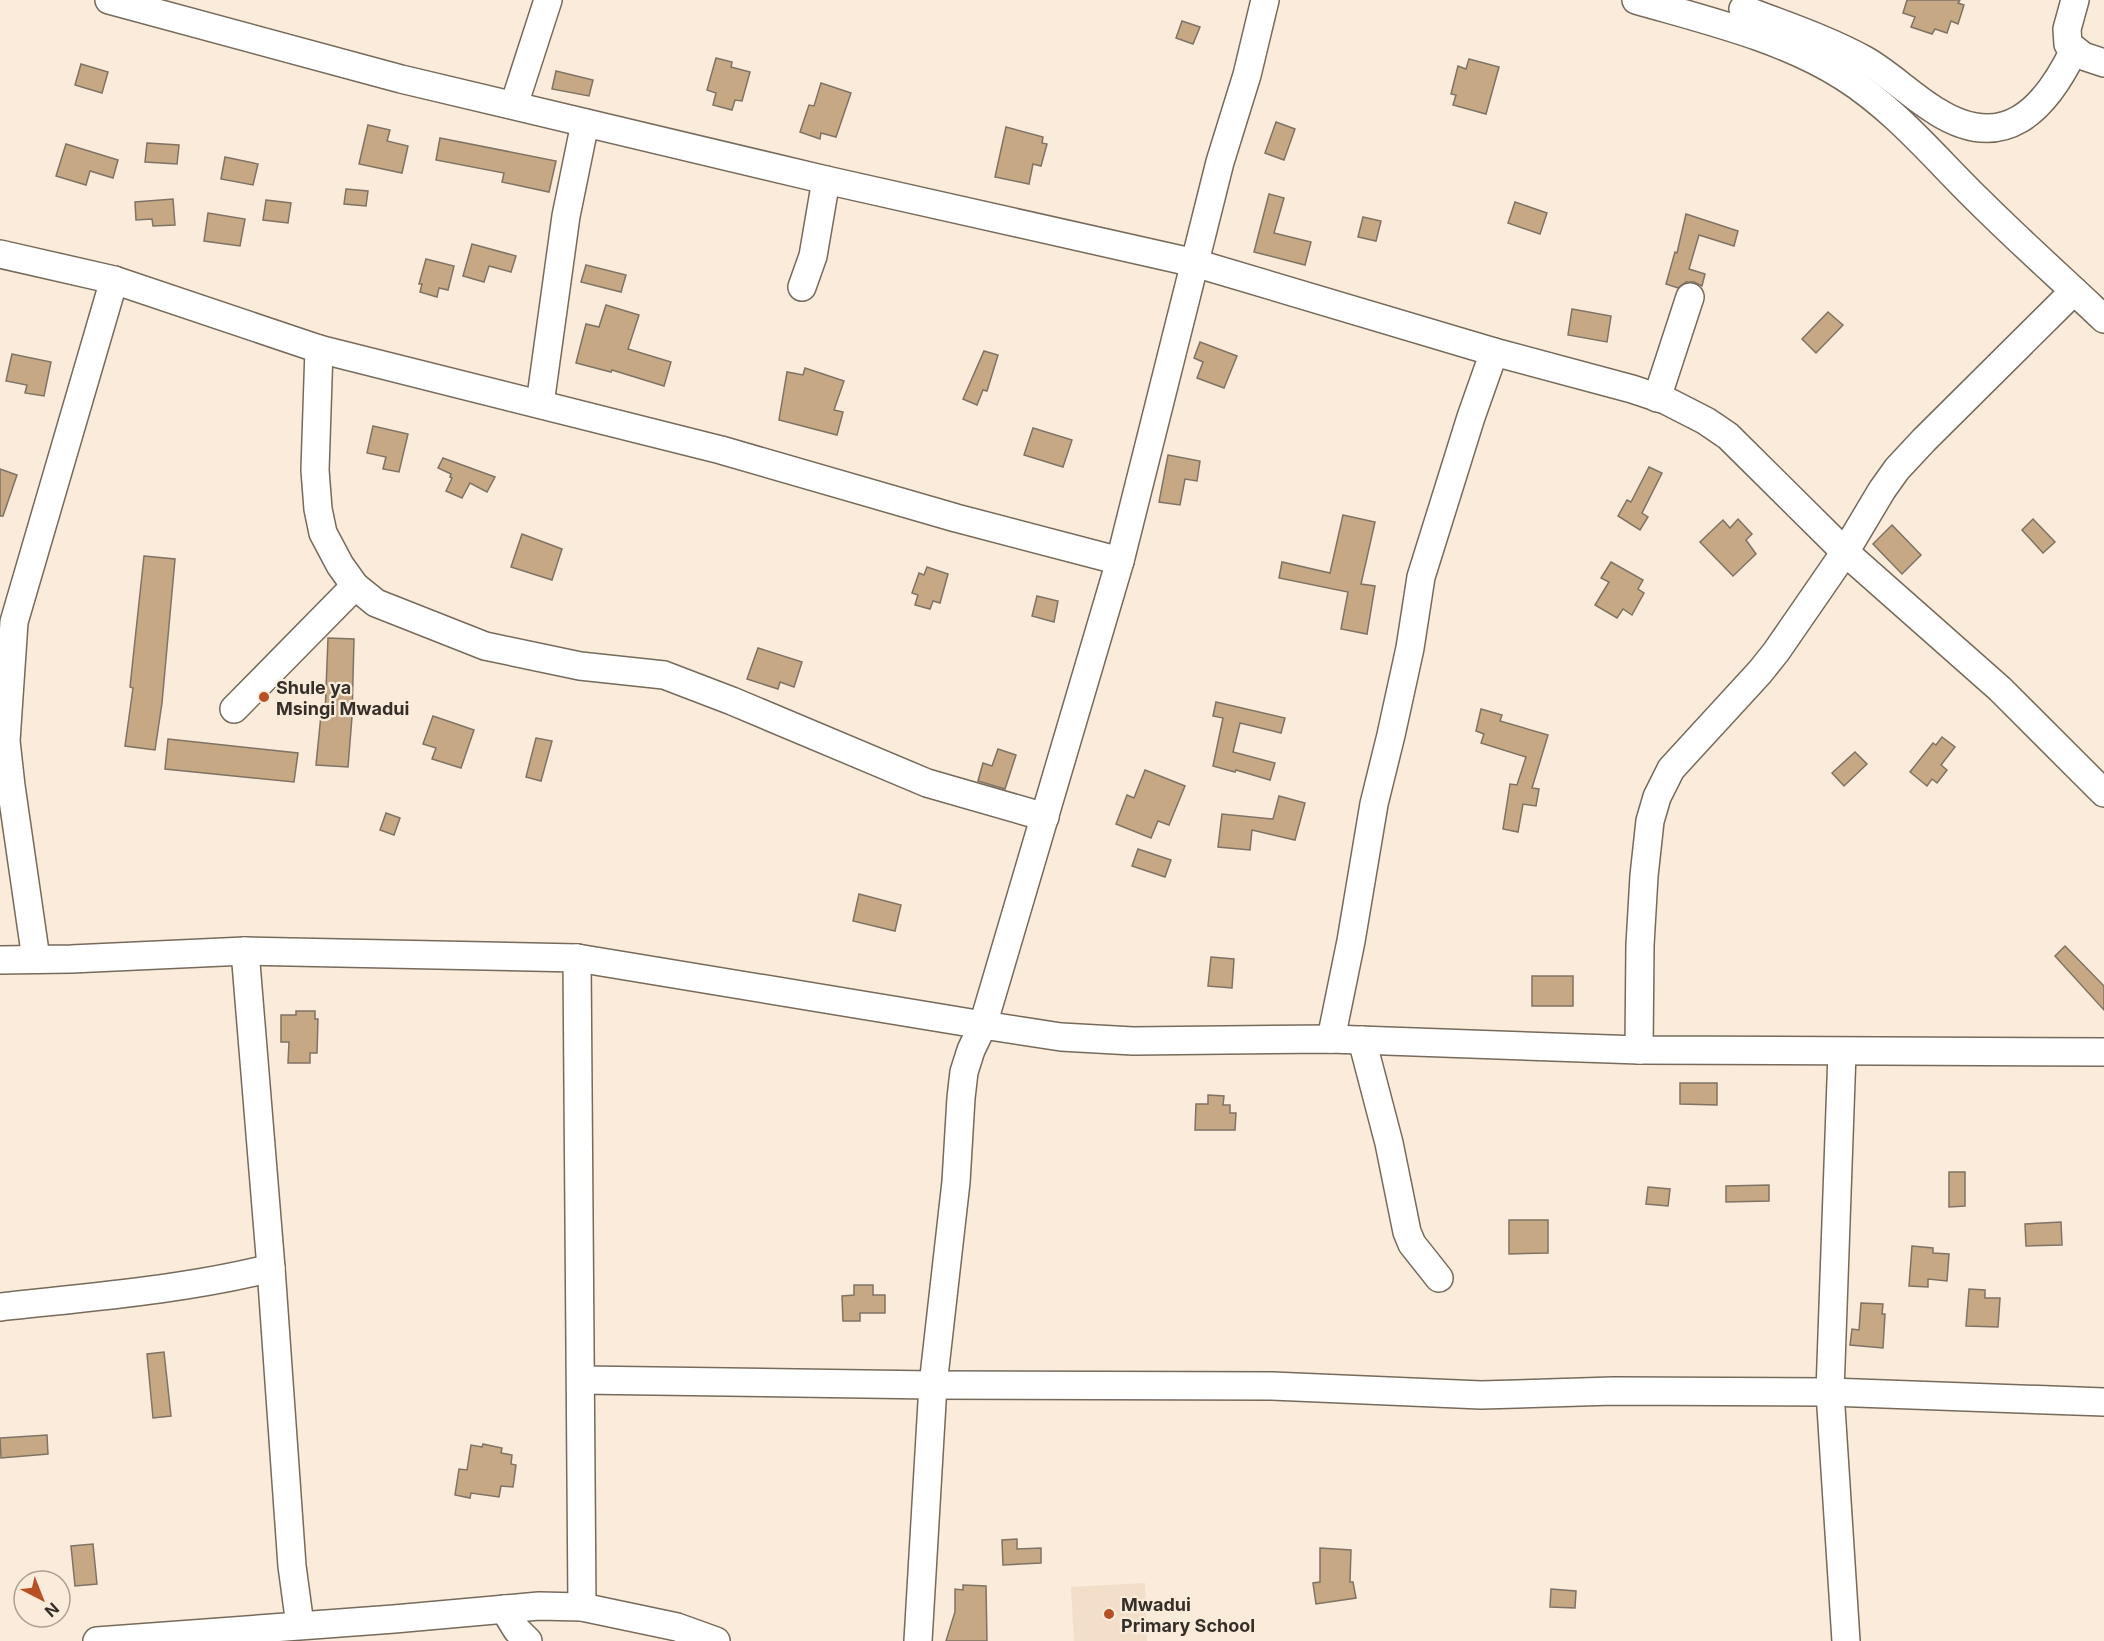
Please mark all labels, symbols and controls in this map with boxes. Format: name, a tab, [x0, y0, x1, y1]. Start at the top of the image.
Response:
place label: Shule ya Msingi Mwadui	[276, 677, 409, 719]
marker: Shule ya Msingi Mwadui	[257, 690, 271, 704]
north arrow	[12, 1569, 72, 1629]
place label: Mwadui Primary School	[1121, 1594, 1255, 1636]
text: N	[41, 1599, 63, 1622]
marker: Mwadui Primary School	[1102, 1607, 1116, 1621]

